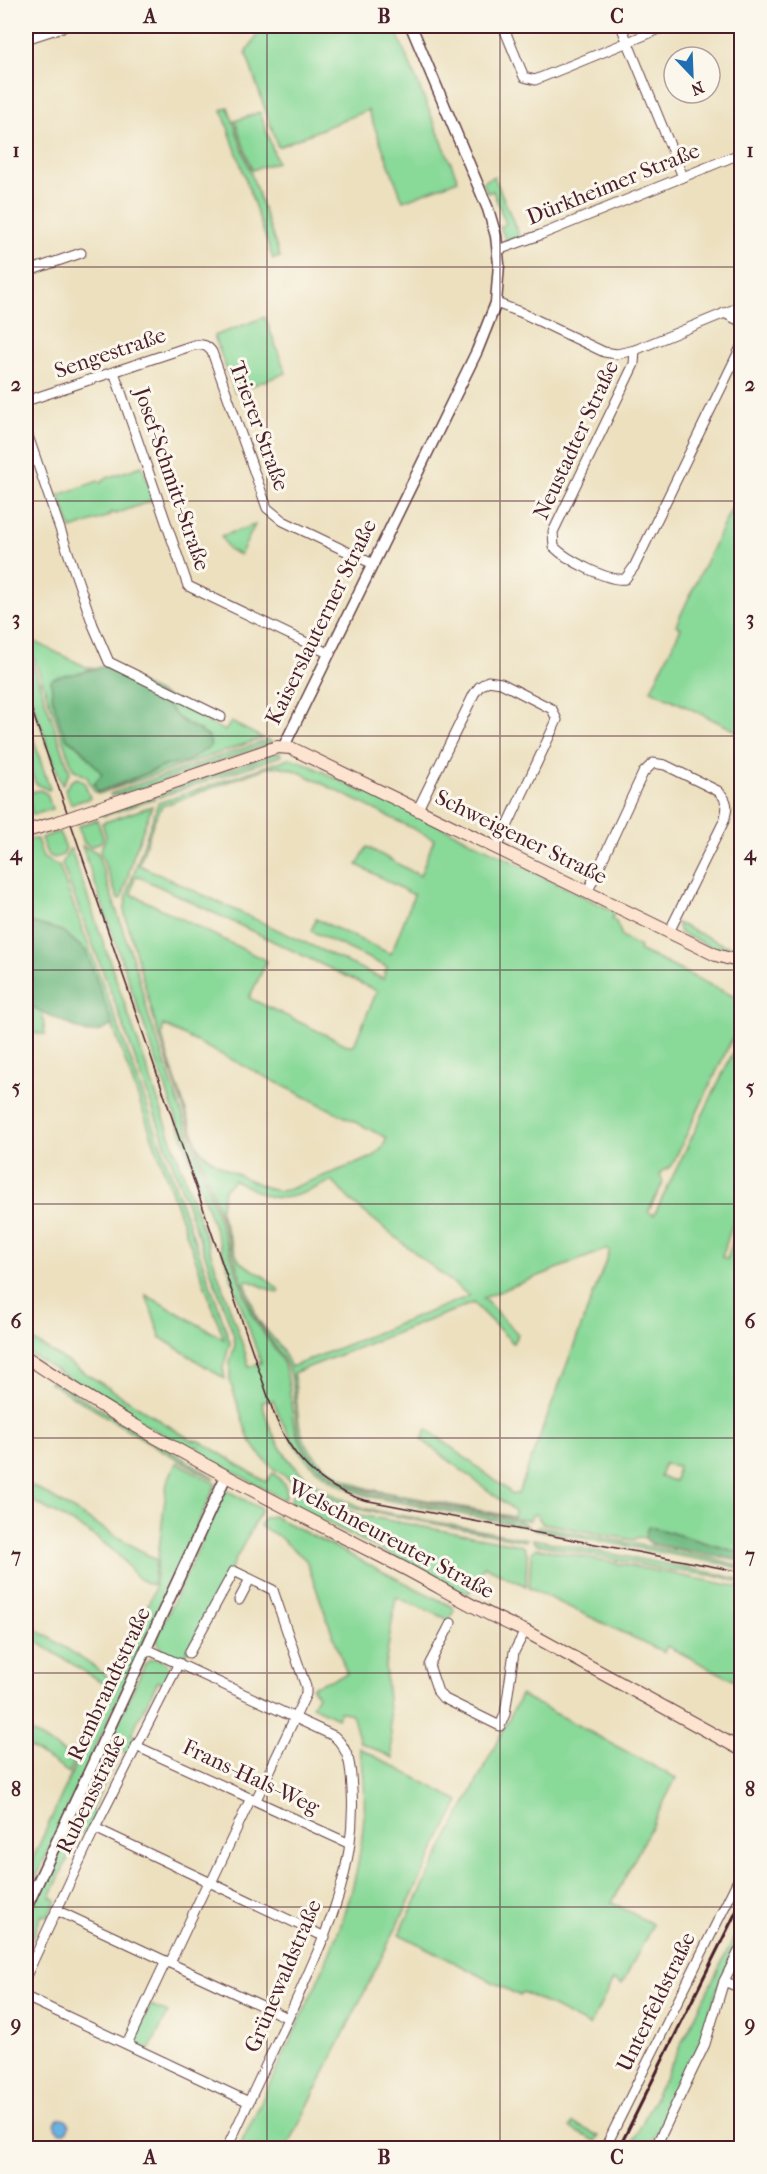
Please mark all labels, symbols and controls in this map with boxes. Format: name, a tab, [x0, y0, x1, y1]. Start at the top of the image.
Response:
text: A	[142, 5, 158, 28]
text: B	[377, 5, 391, 28]
text: C	[610, 5, 624, 28]
north arrow	[662, 45, 722, 105]
text: N	[688, 77, 707, 100]
street label: Dürkheimer Straße	[523, 137, 703, 231]
text: 1	[12, 139, 20, 162]
text: 1	[746, 139, 754, 162]
street label: Sengestraße	[51, 322, 169, 384]
street label: Neustadter Straße	[528, 356, 624, 524]
street label: Trierer Straße	[224, 358, 294, 494]
text: 2	[11, 373, 21, 396]
text: 2	[745, 373, 755, 396]
street label: Josef-Schmitt-Straße	[128, 382, 216, 574]
street label: Kaiserslauterner Straße	[260, 515, 382, 729]
text: 3	[12, 607, 20, 630]
text: 3	[746, 607, 754, 630]
street label: Schweigener Straße	[431, 784, 611, 890]
text: 4	[9, 842, 23, 866]
text: 4	[743, 842, 757, 866]
text: 5	[12, 1076, 21, 1099]
text: 5	[746, 1076, 755, 1099]
text: 6	[11, 1310, 23, 1333]
text: 6	[745, 1310, 757, 1333]
street label: Welschneureuter Straße	[282, 1473, 499, 1605]
text: 7	[10, 1544, 21, 1567]
text: 7	[744, 1544, 755, 1567]
street label: Rembrandtstraße	[62, 1603, 156, 1765]
street label: Rubensstraße	[51, 1730, 131, 1858]
street label: Frans-Hals-Weg	[178, 1734, 324, 1820]
text: 8	[11, 1778, 21, 1801]
text: 8	[745, 1778, 755, 1801]
street label: Grünewaldstraße	[239, 1896, 327, 2056]
street label: Unterfeldstraße	[611, 1928, 701, 2076]
text: 9	[10, 2013, 21, 2036]
text: 9	[744, 2013, 755, 2036]
text: A	[142, 2146, 158, 2169]
text: B	[377, 2146, 391, 2169]
text: C	[610, 2146, 624, 2169]

